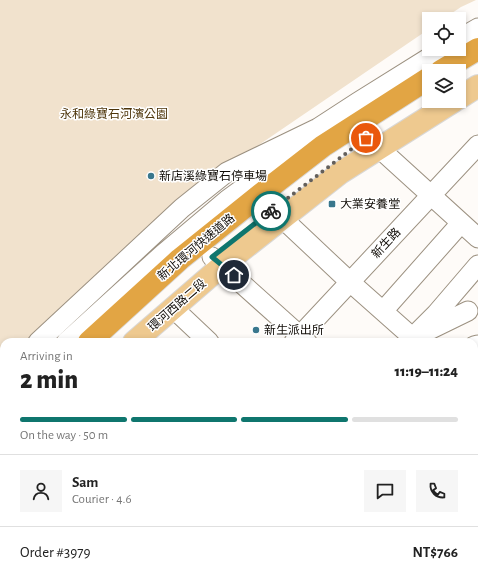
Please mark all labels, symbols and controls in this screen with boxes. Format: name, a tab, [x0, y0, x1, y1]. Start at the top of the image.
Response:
map controls	[422, 12, 466, 108]
button: locate	[422, 12, 466, 56]
button: layers	[422, 64, 466, 108]
park label: 永和綠寶石河濱公園	[60, 107, 168, 120]
pin	[349, 121, 383, 155]
icon: bag	[355, 127, 377, 149]
place label: 新店溪綠寶石停車場	[159, 169, 267, 182]
marker: 新店溪綠寶石停車場	[146, 171, 156, 181]
courier	[251, 191, 291, 231]
place label: 大業安養堂	[340, 197, 400, 210]
marker: 大業安養堂	[327, 199, 337, 209]
icon: bike	[260, 200, 282, 222]
street label: 新北環河快速道路	[155, 211, 237, 282]
street label: 新生路	[369, 225, 403, 260]
pin	[217, 258, 251, 292]
icon: home	[223, 264, 245, 286]
street label: 環河西路二段	[145, 276, 208, 333]
place label: 新生派出所	[264, 323, 324, 336]
marker: 新生派出所	[251, 325, 261, 335]
text: Arriving in	[20, 350, 73, 363]
text: 11:19–11:24	[395, 364, 458, 379]
text: 2 min	[20, 367, 78, 393]
text: On the way · 50 m	[20, 429, 108, 442]
button: person	[20, 470, 62, 512]
button: chat	[364, 470, 406, 512]
button: phone	[416, 470, 458, 512]
text: Sam	[72, 475, 98, 490]
text: Courier · 4.6	[72, 493, 132, 506]
text: Order #3979	[20, 545, 91, 560]
text: NT$766	[412, 545, 458, 560]

